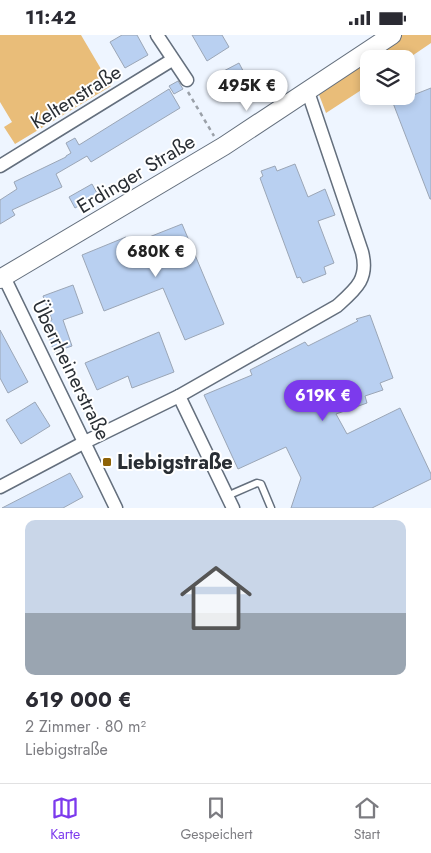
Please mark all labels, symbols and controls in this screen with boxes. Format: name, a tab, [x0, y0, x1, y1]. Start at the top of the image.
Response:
text: 11:42	[25, 4, 76, 31]
map controls	[360, 50, 415, 105]
button: layers	[360, 50, 415, 105]
street label: Keltenstraße	[25, 58, 127, 136]
pin: 495K €	[206, 69, 288, 112]
text: 495K €	[218, 74, 276, 97]
street label: Erdinger Straße	[71, 127, 201, 221]
pin: 680K €	[115, 235, 197, 278]
text: 680K €	[127, 240, 185, 263]
street label: Überrheinerstraße	[25, 295, 117, 445]
pin: 619K €	[282, 379, 364, 422]
text: 619K €	[295, 384, 351, 407]
place label: Liebigstraße	[117, 448, 233, 477]
marker: Liebigstraße	[101, 456, 113, 468]
icon: home	[171, 553, 261, 643]
text: 619 000 €	[25, 685, 132, 715]
text: 2 Zimmer · 80 m²	[25, 715, 146, 738]
text: Liebigstraße	[25, 738, 108, 761]
tab: Karte	[50, 794, 80, 844]
tab: Gespeichert	[181, 794, 252, 844]
tab: Start	[353, 794, 381, 844]

